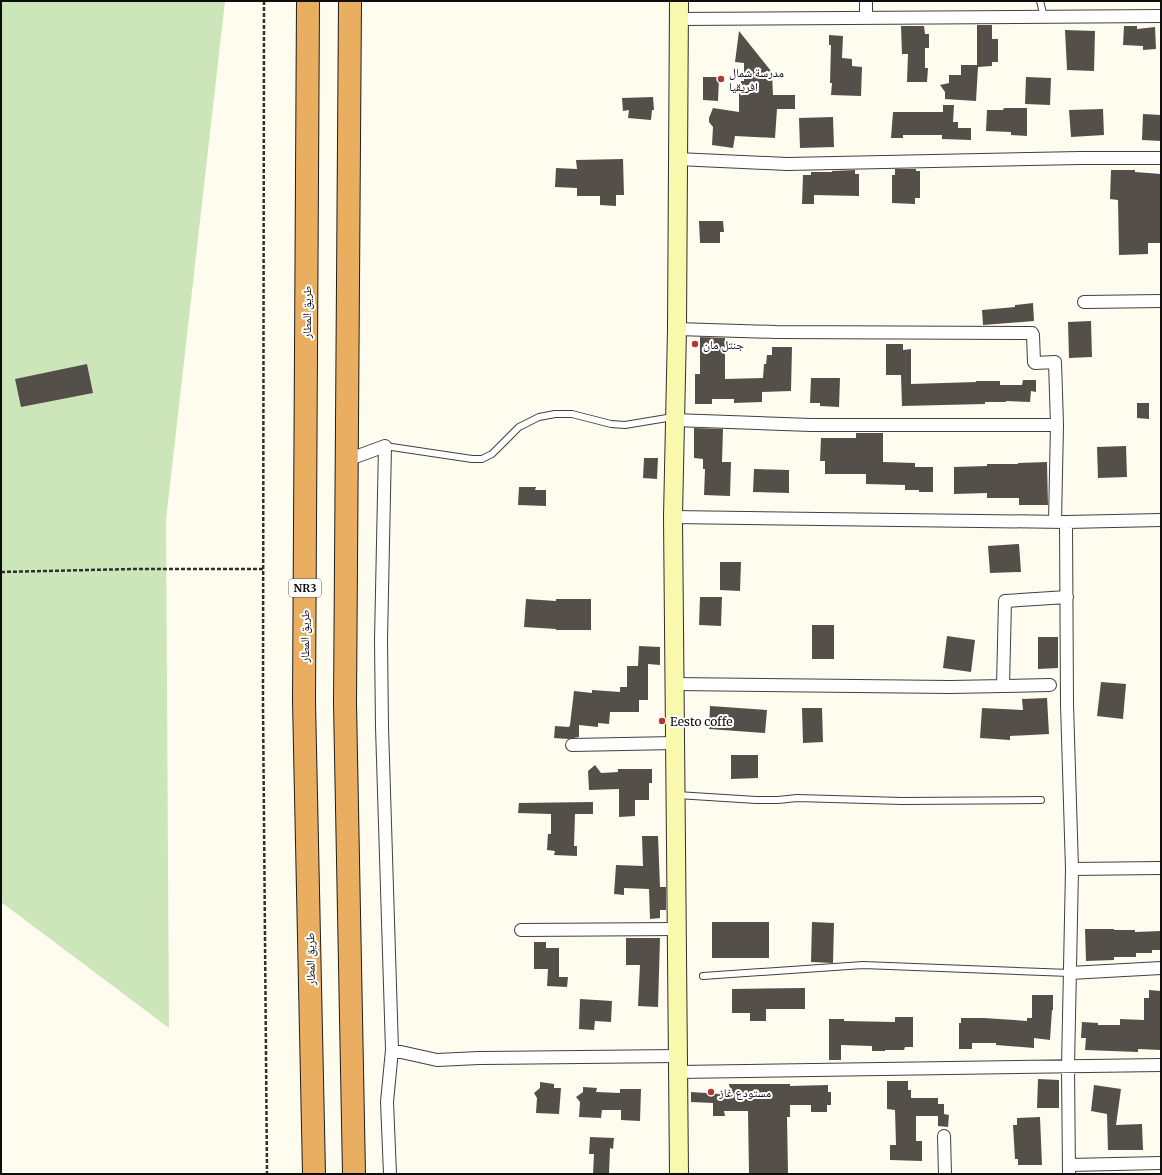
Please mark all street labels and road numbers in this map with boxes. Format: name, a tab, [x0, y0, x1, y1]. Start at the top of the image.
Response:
street label: طريق المطار	[299, 285, 314, 340]
road number: NR3	[289, 579, 321, 597]
street label: طريق المطار	[297, 609, 312, 664]
street label: طريق المطار	[302, 932, 318, 987]

